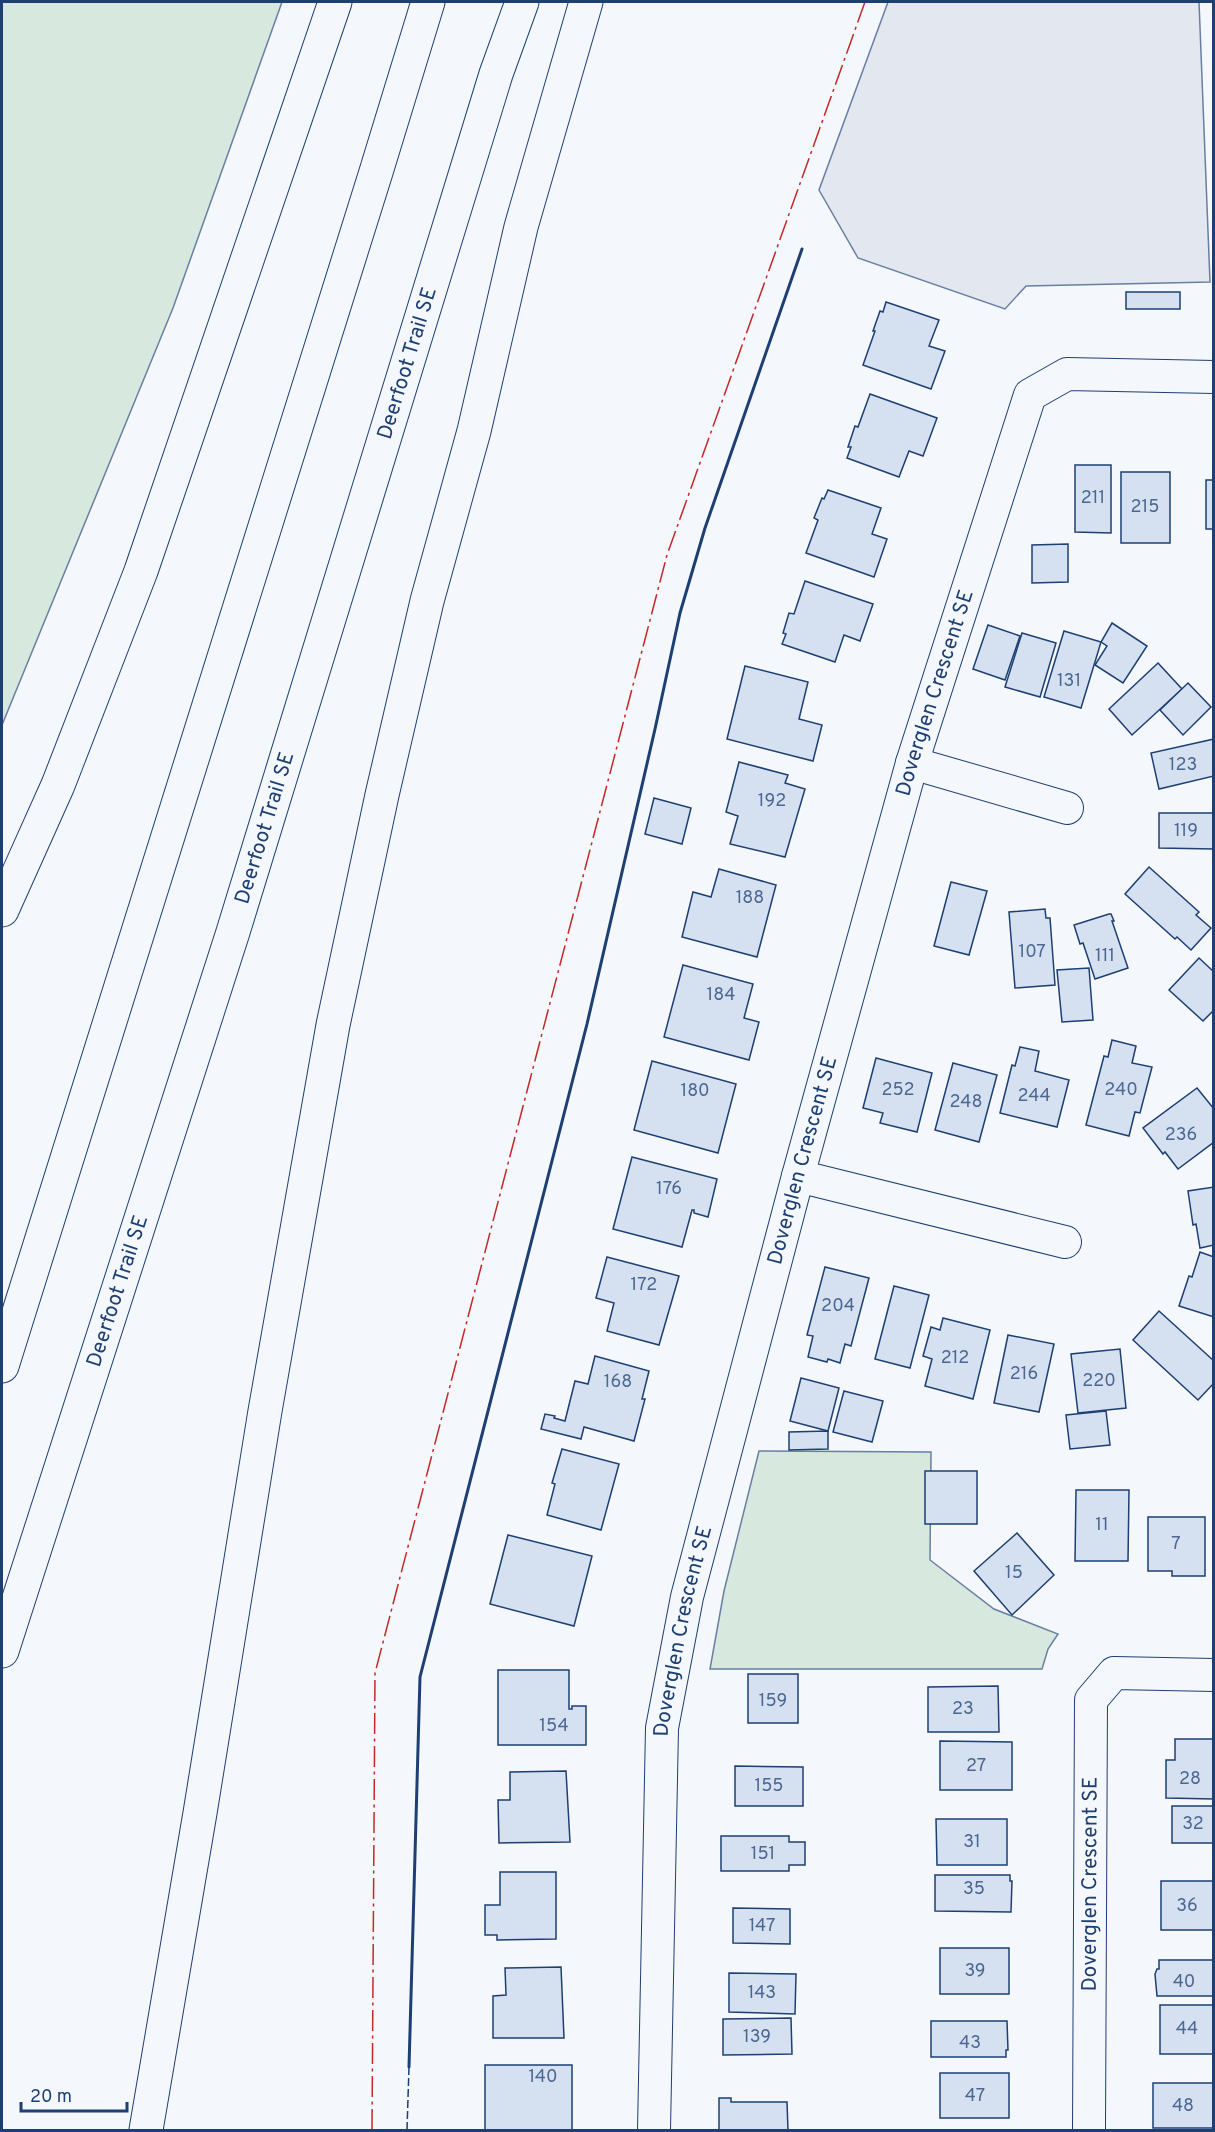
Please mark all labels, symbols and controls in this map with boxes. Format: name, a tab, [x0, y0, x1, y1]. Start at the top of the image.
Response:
street label: Deerfoot Trail SE	[371, 284, 443, 443]
house number: 211	[1081, 487, 1105, 510]
house number: 215	[1131, 496, 1159, 519]
street label: Doverglen Crescent SE	[890, 586, 980, 799]
house number: 131	[1057, 670, 1081, 693]
street label: Deerfoot Trail SE	[229, 749, 301, 907]
house number: 123	[1169, 754, 1197, 777]
house number: 192	[758, 790, 786, 813]
house number: 119	[1174, 820, 1198, 843]
house number: 188	[736, 887, 764, 910]
house number: 107	[1018, 941, 1046, 964]
house number: 111	[1095, 945, 1115, 968]
house number: 184	[707, 984, 735, 1007]
street label: Doverglen Crescent SE	[762, 1053, 844, 1268]
house number: 252	[881, 1079, 915, 1102]
house number: 240	[1104, 1079, 1138, 1102]
house number: 180	[680, 1080, 710, 1103]
house number: 244	[1017, 1085, 1051, 1108]
house number: 248	[949, 1091, 983, 1114]
house number: 236	[1165, 1124, 1197, 1147]
house number: 176	[656, 1178, 682, 1201]
street label: Deerfoot Trail SE	[81, 1212, 155, 1370]
house number: 172	[631, 1274, 657, 1297]
house number: 204	[821, 1295, 855, 1318]
house number: 212	[941, 1347, 969, 1370]
house number: 216	[1010, 1363, 1038, 1386]
house number: 220	[1082, 1370, 1116, 1393]
house number: 168	[604, 1371, 632, 1394]
house number: 11	[1095, 1514, 1109, 1537]
street label: Doverglen Crescent SE	[648, 1523, 719, 1737]
house number: 7	[1171, 1533, 1181, 1556]
house number: 15	[1005, 1562, 1023, 1585]
house number: 159	[759, 1690, 787, 1713]
house number: 23	[952, 1698, 974, 1721]
house number: 154	[539, 1715, 569, 1738]
house number: 27	[966, 1755, 986, 1778]
house number: 28	[1179, 1768, 1201, 1791]
house number: 155	[754, 1775, 784, 1798]
street label: Doverglen Crescent SE	[1076, 1776, 1104, 1992]
house number: 32	[1182, 1813, 1204, 1836]
house number: 31	[963, 1831, 981, 1854]
house number: 151	[751, 1843, 775, 1866]
house number: 35	[963, 1878, 985, 1901]
house number: 36	[1176, 1895, 1198, 1918]
house number: 147	[749, 1915, 775, 1938]
house number: 39	[964, 1960, 986, 1983]
house number: 40	[1173, 1971, 1195, 1994]
house number: 143	[748, 1982, 776, 2005]
house number: 44	[1176, 2018, 1198, 2041]
house number: 139	[743, 2026, 771, 2049]
house number: 43	[959, 2032, 981, 2055]
house number: 140	[528, 2066, 558, 2089]
scale bar	[21, 2075, 128, 2113]
house number: 47	[965, 2085, 985, 2108]
text: 20 m	[30, 2086, 72, 2109]
house number: 48	[1172, 2095, 1194, 2118]

